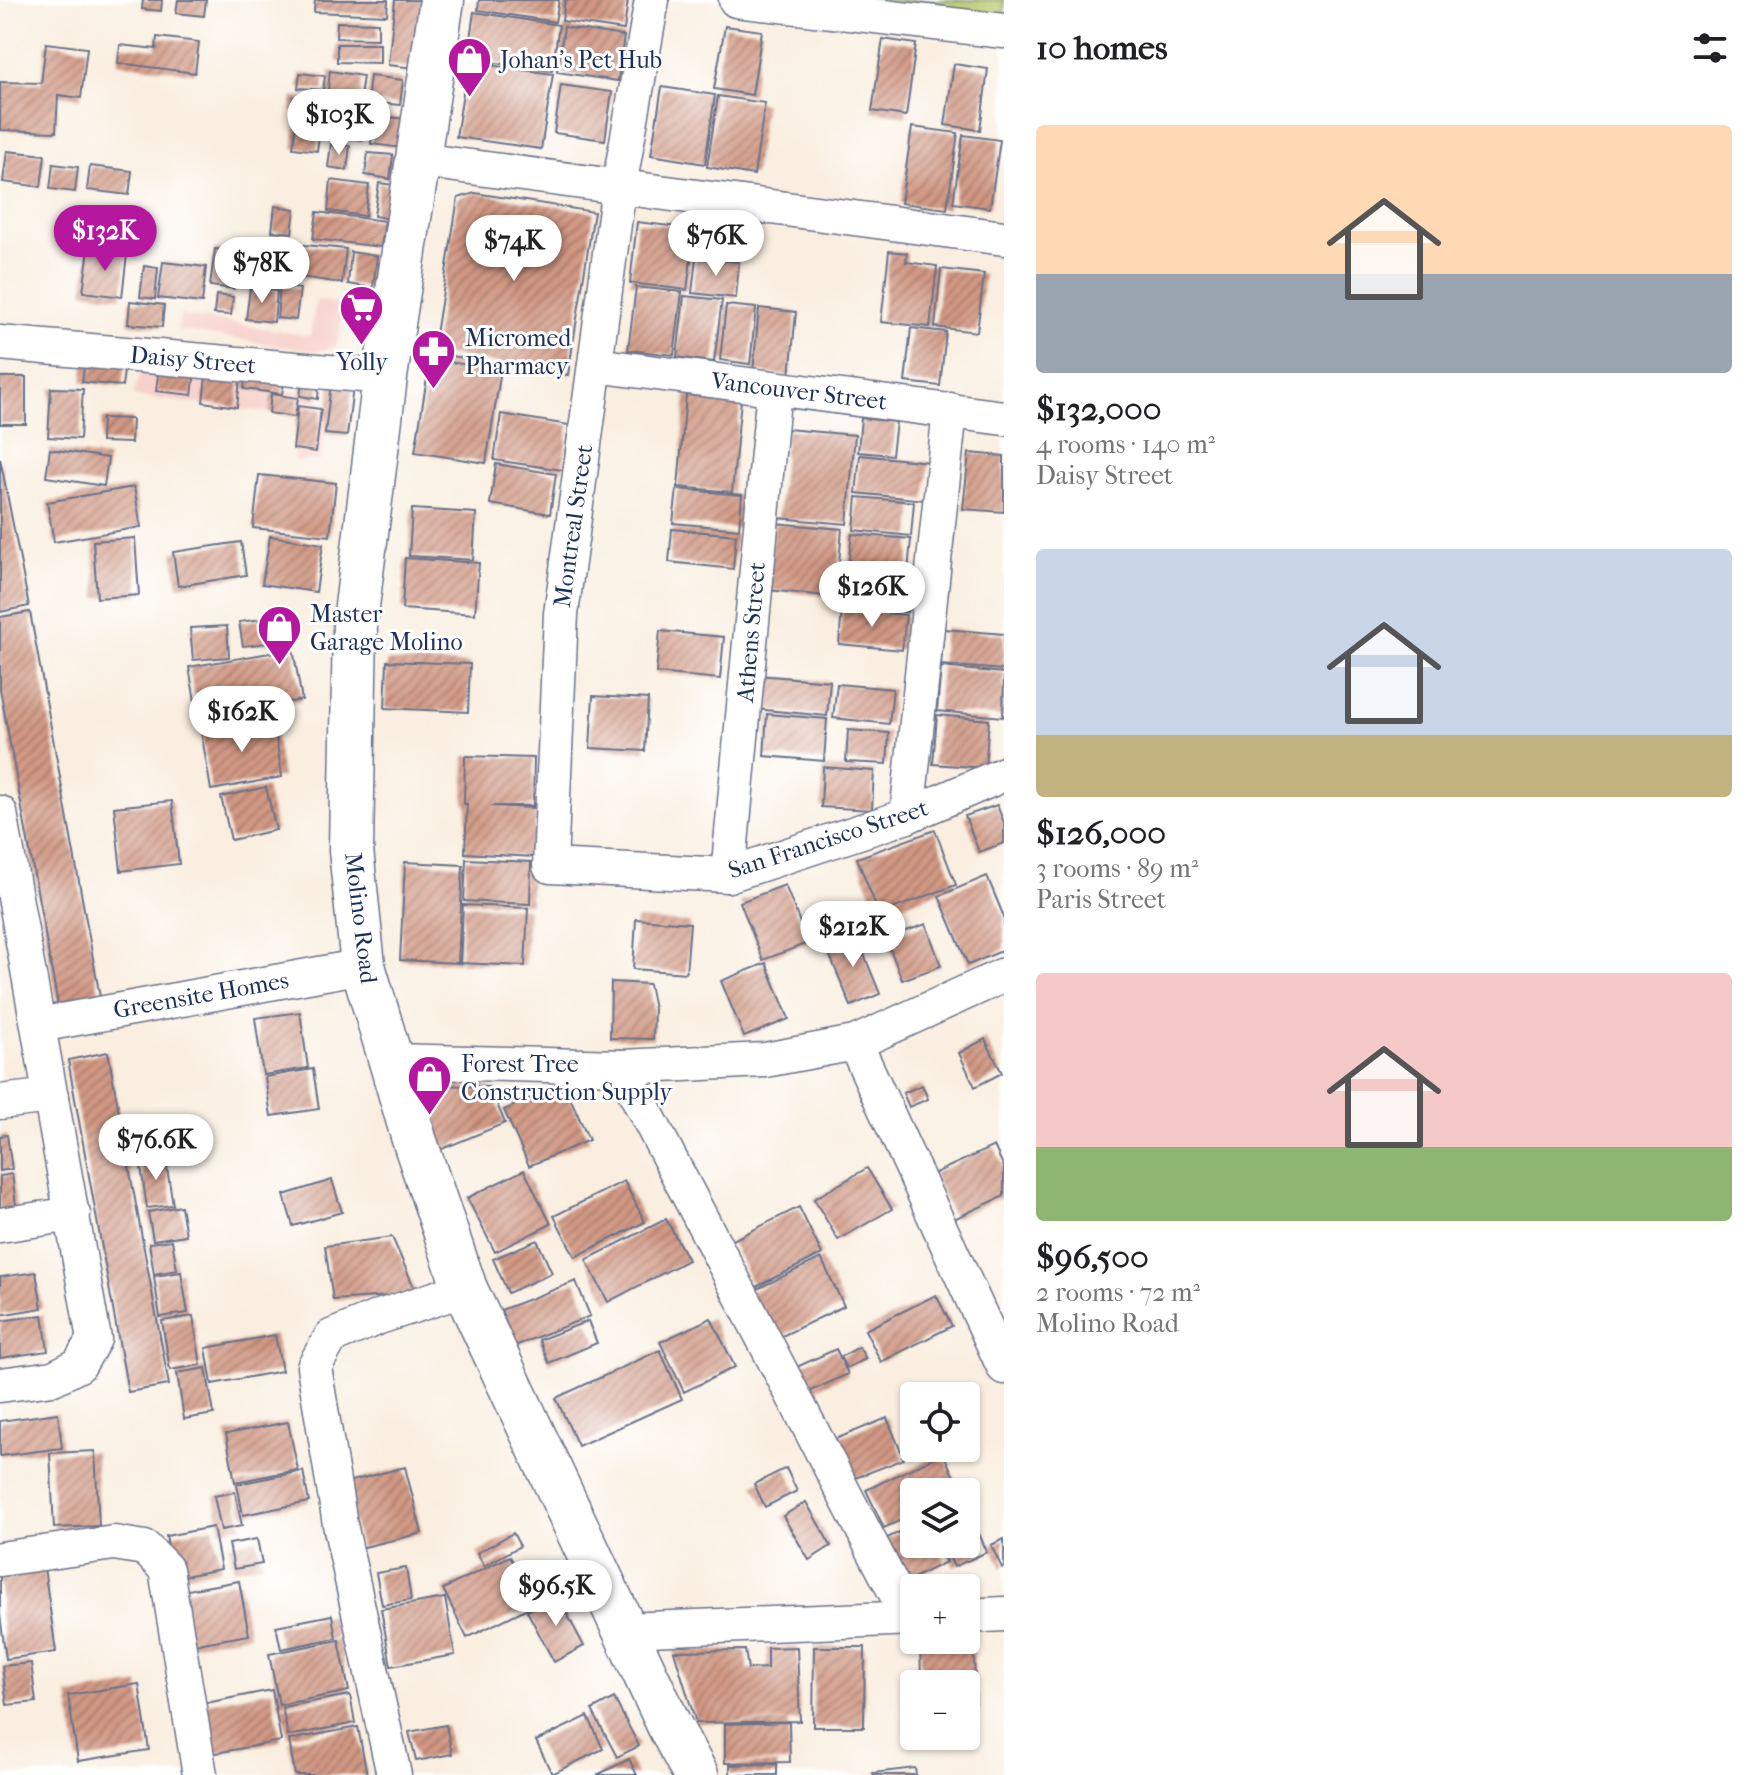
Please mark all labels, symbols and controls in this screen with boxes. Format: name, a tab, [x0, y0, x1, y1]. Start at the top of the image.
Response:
icon: filters	[1688, 26, 1732, 70]
text: 10 homes	[1036, 28, 1167, 68]
shop icon: Johan's Pet Hub	[445, 36, 493, 99]
place label: Johan's Pet Hub	[498, 46, 662, 74]
pin: $103K	[283, 89, 395, 157]
text: $103K	[305, 99, 373, 130]
icon: home	[1312, 177, 1456, 321]
pin: $132K	[49, 205, 161, 273]
pin: $76K	[669, 210, 763, 278]
text: $132K	[72, 215, 138, 246]
pin: $74K	[467, 215, 561, 283]
text: $76K	[686, 220, 746, 251]
text: $74K	[484, 225, 544, 256]
pin: $78K	[215, 237, 309, 305]
text: $78K	[233, 247, 291, 278]
supermarket icon: Yolly	[338, 284, 386, 347]
place label: Micromed Pharmacy	[465, 324, 572, 380]
pharmacy icon: Micromed Pharmacy	[410, 328, 458, 391]
street label: Daisy Street	[129, 341, 258, 379]
place label: Yolly	[335, 348, 389, 376]
street label: Vancouver Street	[708, 366, 889, 416]
text: $132,000	[1036, 389, 1162, 429]
text: 4 rooms · 140 m²	[1036, 429, 1215, 460]
street label: Montreal Street	[548, 442, 598, 609]
text: Daisy Street	[1036, 460, 1173, 491]
street label: Athens Street	[731, 560, 771, 704]
pin: $126K	[816, 561, 928, 629]
text: $126K	[837, 571, 907, 602]
place label: Master Garage Molino	[310, 600, 463, 656]
icon: home	[1312, 601, 1456, 745]
shop icon: Master Garage Molino	[255, 604, 303, 667]
pin: $162K	[186, 686, 298, 754]
text: $162K	[207, 696, 277, 727]
street label: San Francisco Street	[725, 793, 932, 885]
text: $126,000	[1036, 813, 1166, 853]
street label: Molino Road	[339, 851, 383, 986]
text: 3 rooms · 89 m²	[1036, 853, 1198, 884]
text: Paris Street	[1036, 884, 1166, 915]
pin: $212K	[797, 901, 909, 969]
text: $212K	[818, 911, 888, 942]
street label: Greensite Homes	[111, 966, 291, 1024]
icon: home	[1312, 1025, 1456, 1169]
place label: Forest Tree Construction Supply	[461, 1050, 673, 1106]
shop icon: Forest Tree Construction Supply	[406, 1054, 454, 1117]
pin: $76.6K	[91, 1114, 221, 1182]
text: $76.6K	[117, 1124, 195, 1155]
text: $96,500	[1036, 1237, 1149, 1277]
text: 2 rooms · 72 m²	[1036, 1277, 1200, 1308]
text: Molino Road	[1036, 1308, 1179, 1339]
map controls	[900, 1382, 980, 1750]
button: locate	[900, 1382, 980, 1462]
button: layers	[900, 1478, 980, 1558]
pin: $96.5K	[491, 1560, 621, 1628]
text: $96.5K	[518, 1570, 594, 1601]
button: +	[900, 1574, 980, 1654]
button: −	[900, 1670, 980, 1750]

